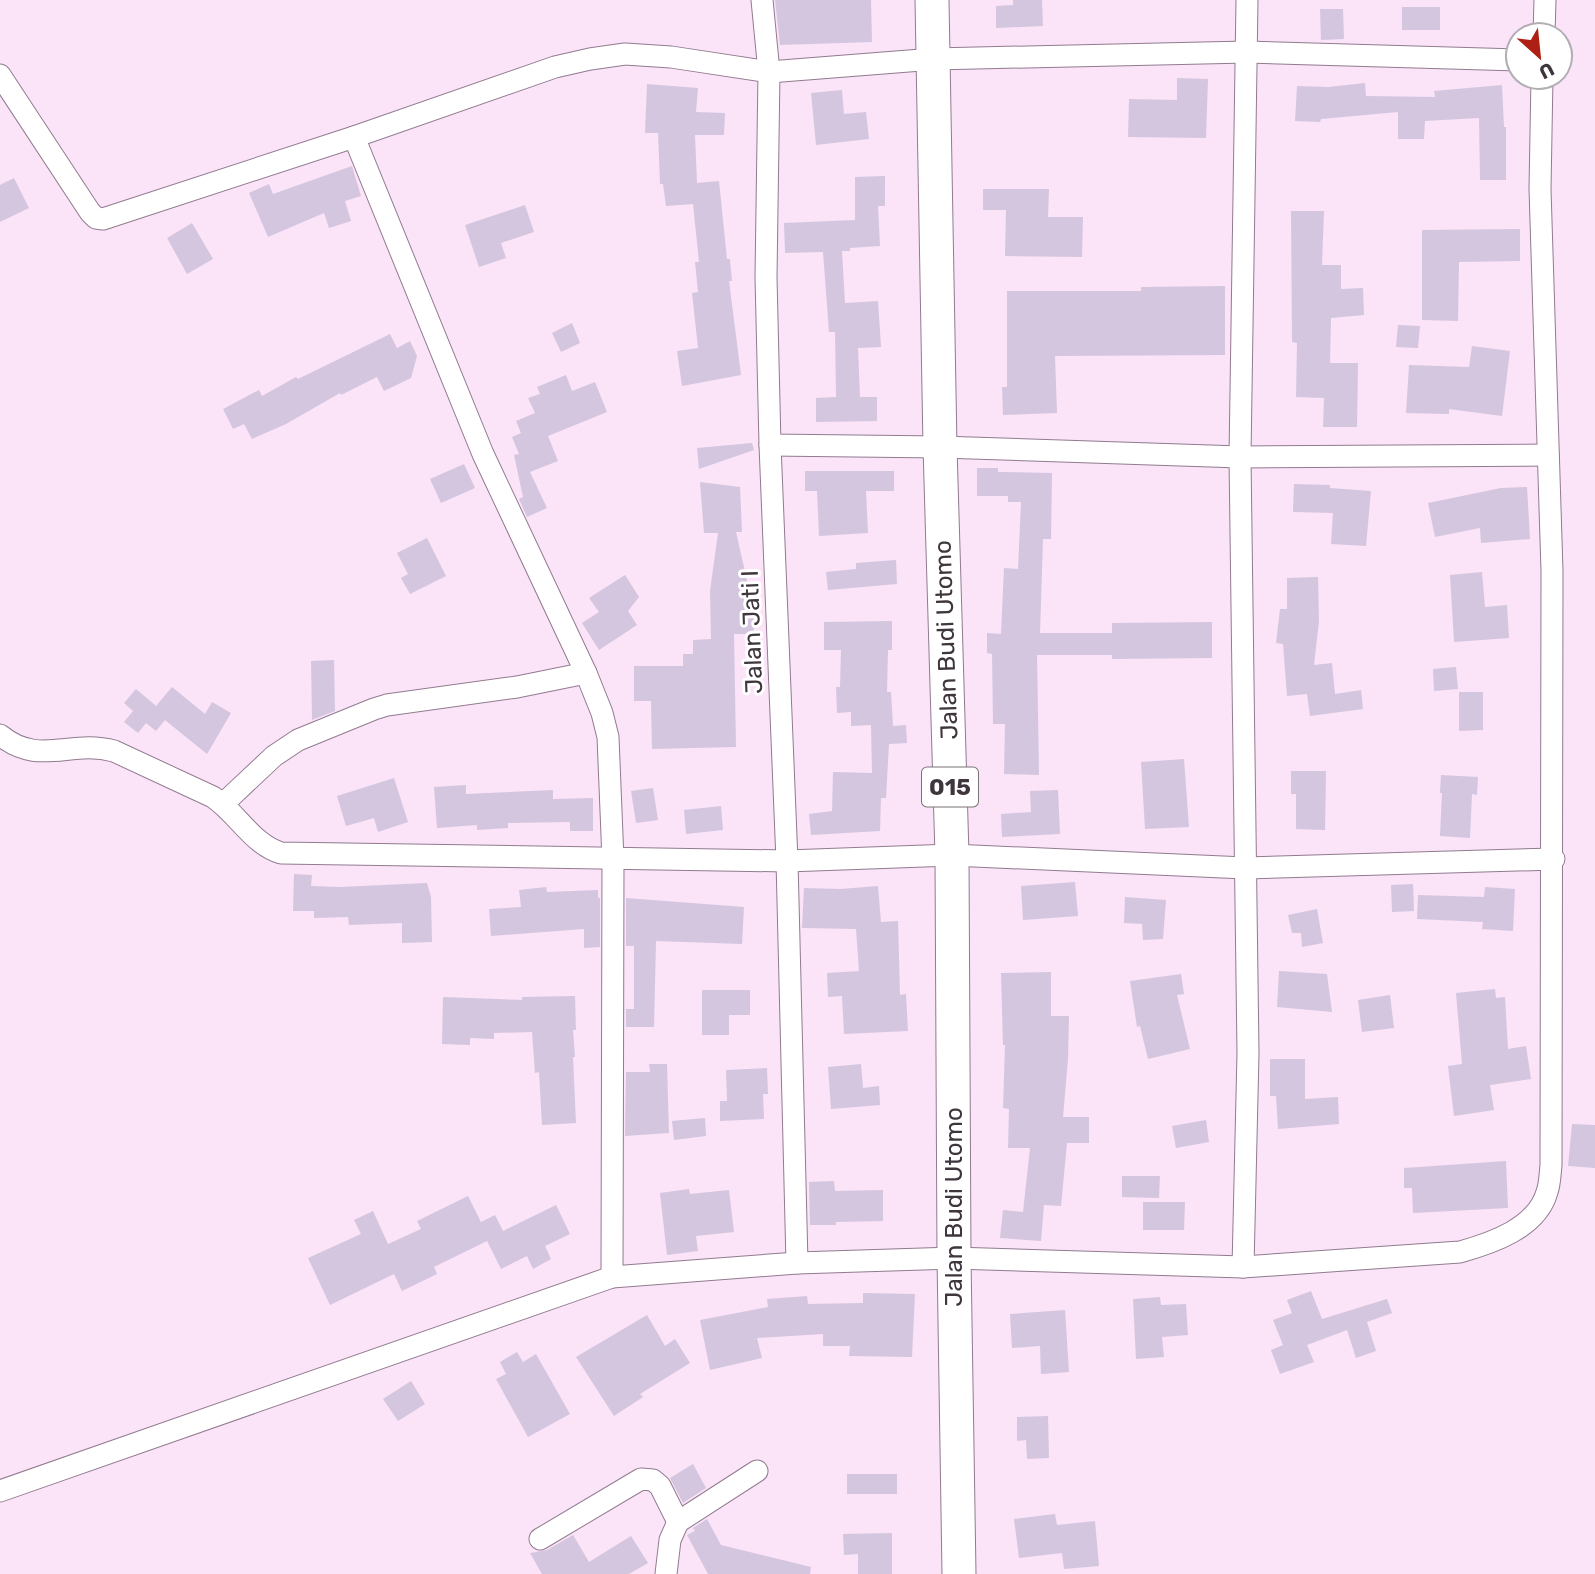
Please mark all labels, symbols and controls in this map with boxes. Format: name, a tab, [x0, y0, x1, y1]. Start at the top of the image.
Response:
north arrow	[1504, 21, 1574, 91]
text: U	[1535, 57, 1558, 84]
street label: Jalan Budi Utomo	[929, 540, 963, 740]
street label: Jalan Jati I	[736, 570, 768, 694]
road number: 015	[922, 768, 978, 806]
street label: Jalan Budi Utomo	[940, 1107, 968, 1307]

